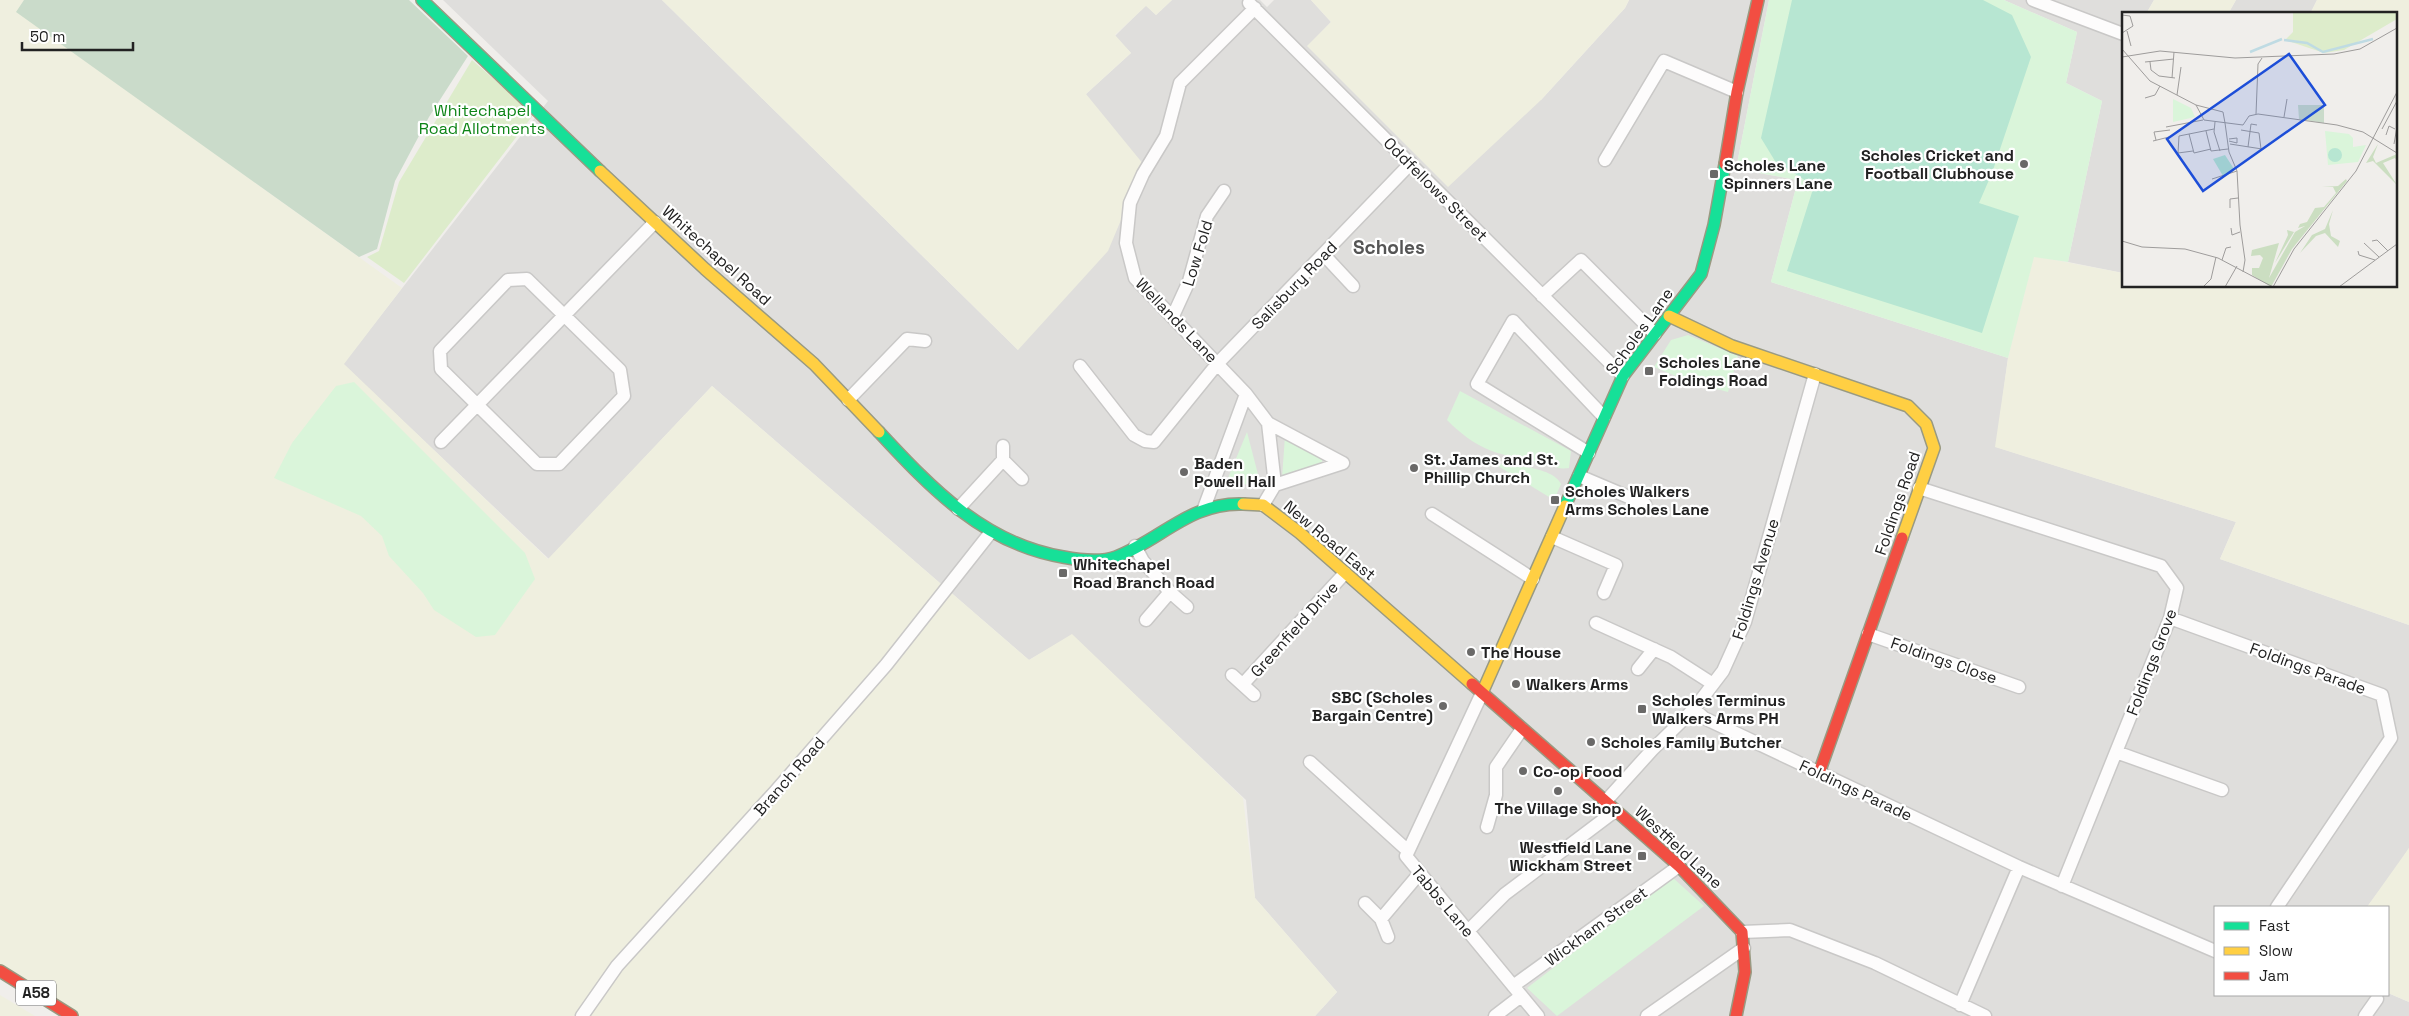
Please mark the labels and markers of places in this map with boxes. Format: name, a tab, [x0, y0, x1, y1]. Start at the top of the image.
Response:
place label: Scholes Cricket and Football Clubhouse	[1861, 145, 2014, 184]
place label: Scholes Lane Spinners Lane	[1724, 155, 1833, 194]
marker: Scholes Cricket and Football Clubhouse	[2018, 158, 2030, 170]
marker: Scholes Lane Spinners Lane	[1708, 168, 1720, 180]
place label: Scholes Lane Foldings Road	[1659, 352, 1768, 391]
marker: Scholes Lane Foldings Road	[1643, 365, 1655, 377]
place label: St. James and St. Phillip Church	[1424, 449, 1558, 488]
place label: Baden Powell Hall	[1194, 453, 1276, 492]
marker: St. James and St. Phillip Church	[1408, 462, 1420, 474]
marker: Baden Powell Hall	[1178, 466, 1190, 478]
place label: Scholes Walkers Arms Scholes Lane	[1565, 481, 1709, 520]
marker: Scholes Walkers Arms Scholes Lane	[1549, 494, 1561, 506]
place label: Whitechapel Road Branch Road	[1073, 554, 1215, 593]
marker: Whitechapel Road Branch Road	[1057, 567, 1069, 579]
place label: The House	[1481, 642, 1561, 663]
marker: The House	[1465, 646, 1477, 658]
place label: Walkers Arms	[1526, 674, 1628, 695]
marker: Walkers Arms	[1510, 678, 1522, 690]
place label: SBC (Scholes Bargain Centre)	[1312, 687, 1433, 726]
place label: Scholes Terminus Walkers Arms PH	[1652, 690, 1786, 729]
marker: SBC (Scholes Bargain Centre)	[1437, 700, 1449, 712]
marker: Scholes Terminus Walkers Arms PH	[1636, 703, 1648, 715]
place label: Scholes Family Butcher	[1601, 732, 1782, 753]
marker: Scholes Family Butcher	[1585, 736, 1597, 748]
place label: Co-op Food	[1533, 761, 1622, 782]
marker: Co-op Food	[1517, 765, 1529, 777]
marker: The Village Shop	[1552, 785, 1564, 797]
place label: The Village Shop	[1494, 798, 1622, 819]
place label: Westfield Lane Wickham Street	[1510, 837, 1632, 876]
marker: Westfield Lane Wickham Street	[1636, 850, 1648, 862]

